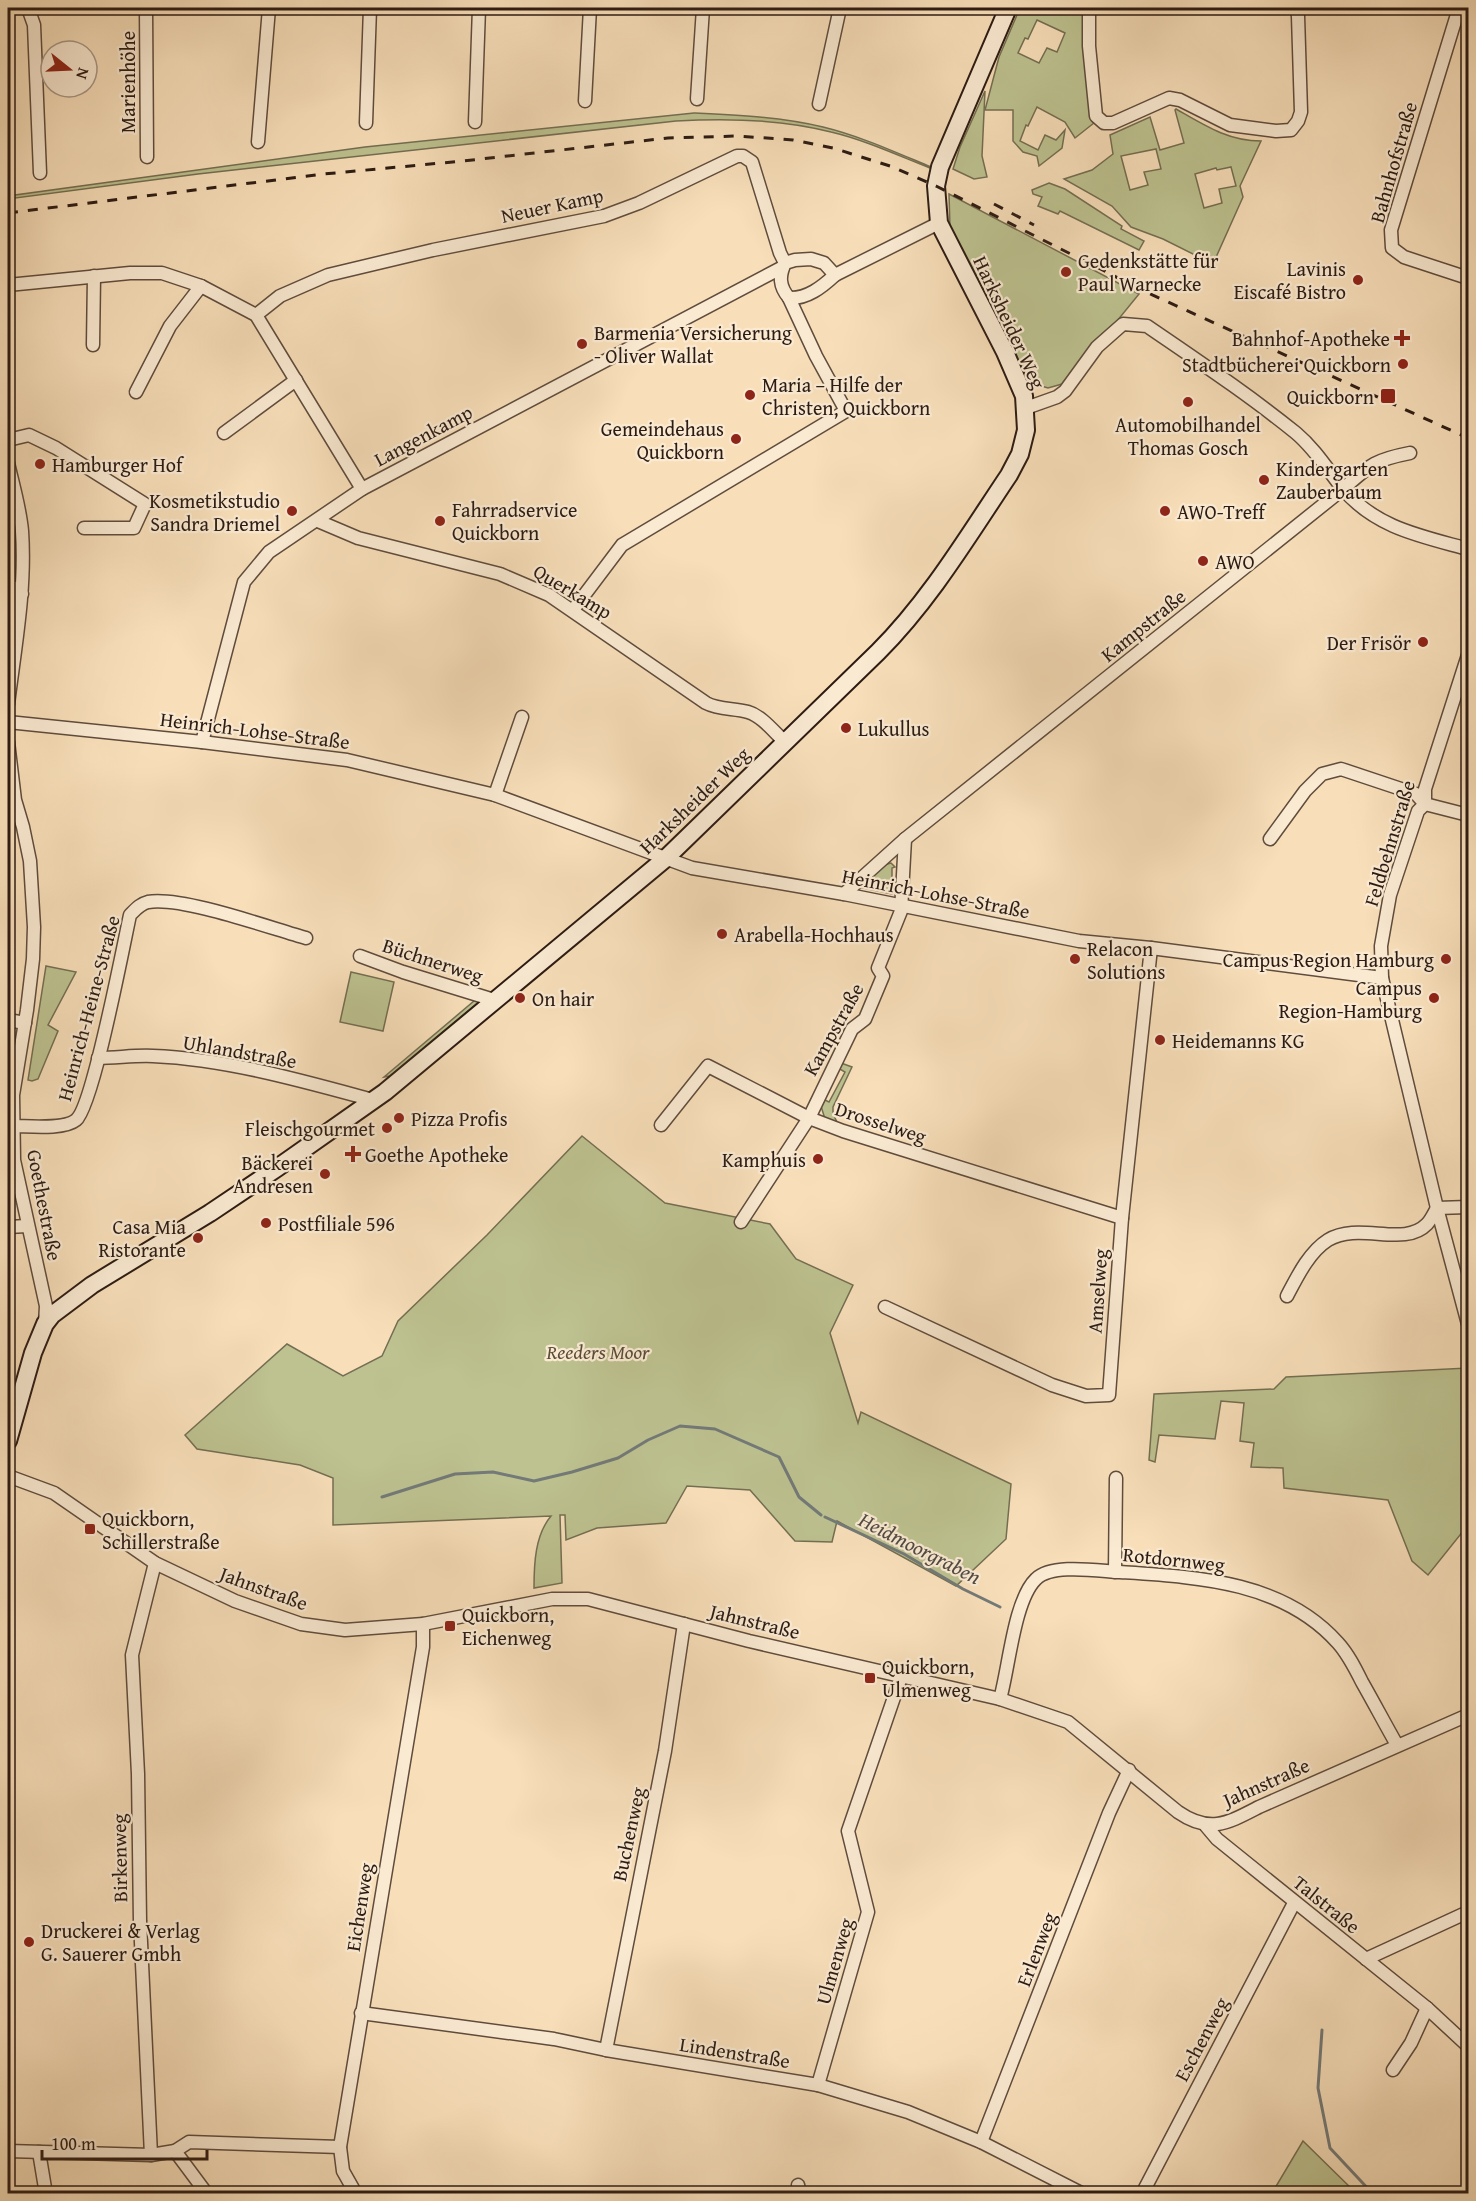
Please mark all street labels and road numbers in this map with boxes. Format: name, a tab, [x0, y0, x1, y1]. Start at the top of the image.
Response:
street label: Marienhöhe	[113, 31, 142, 133]
street label: Bahnhofstraße	[1362, 98, 1424, 226]
street label: Neuer Kamp	[498, 180, 606, 230]
street label: Harksheider Weg	[967, 251, 1053, 393]
street label: Langenkamp	[369, 397, 478, 473]
street label: Querkamp	[528, 556, 618, 626]
street label: Kampstraße	[1094, 582, 1192, 668]
street label: Heinrich-Lohse-Straße	[159, 704, 351, 756]
street label: Harksheider Weg	[632, 740, 756, 860]
street label: Feldbehnstraße	[1356, 776, 1422, 910]
street label: Heinrich-Lohse-Straße	[840, 861, 1032, 925]
street label: Heinrich-Heine-Straße	[49, 912, 127, 1104]
street label: Büchnerweg	[379, 930, 487, 990]
street label: Kampstraße	[796, 977, 870, 1081]
street label: Uhlandstraße	[181, 1027, 299, 1075]
street label: Drosselweg	[832, 1094, 930, 1150]
street label: Goethestraße	[20, 1147, 70, 1263]
street label: Amselweg	[1080, 1248, 1114, 1334]
street label: Rotdornweg	[1122, 1539, 1226, 1579]
street label: Jahnstraße	[213, 1558, 312, 1617]
street label: Jahnstraße	[704, 1595, 803, 1646]
street label: Jahnstraße	[1215, 1750, 1314, 1815]
street label: Buchenweg	[604, 1784, 652, 1884]
street label: Birkenweg	[104, 1813, 134, 1903]
street label: Eichenweg	[338, 1861, 380, 1953]
street label: Talstraße	[1287, 1868, 1367, 1940]
street label: Erlenweg	[1009, 1907, 1063, 1990]
street label: Ulmenweg	[808, 1914, 860, 2008]
street label: Eschenweg	[1167, 1992, 1235, 2086]
street label: Lindenstraße	[678, 2029, 792, 2075]

